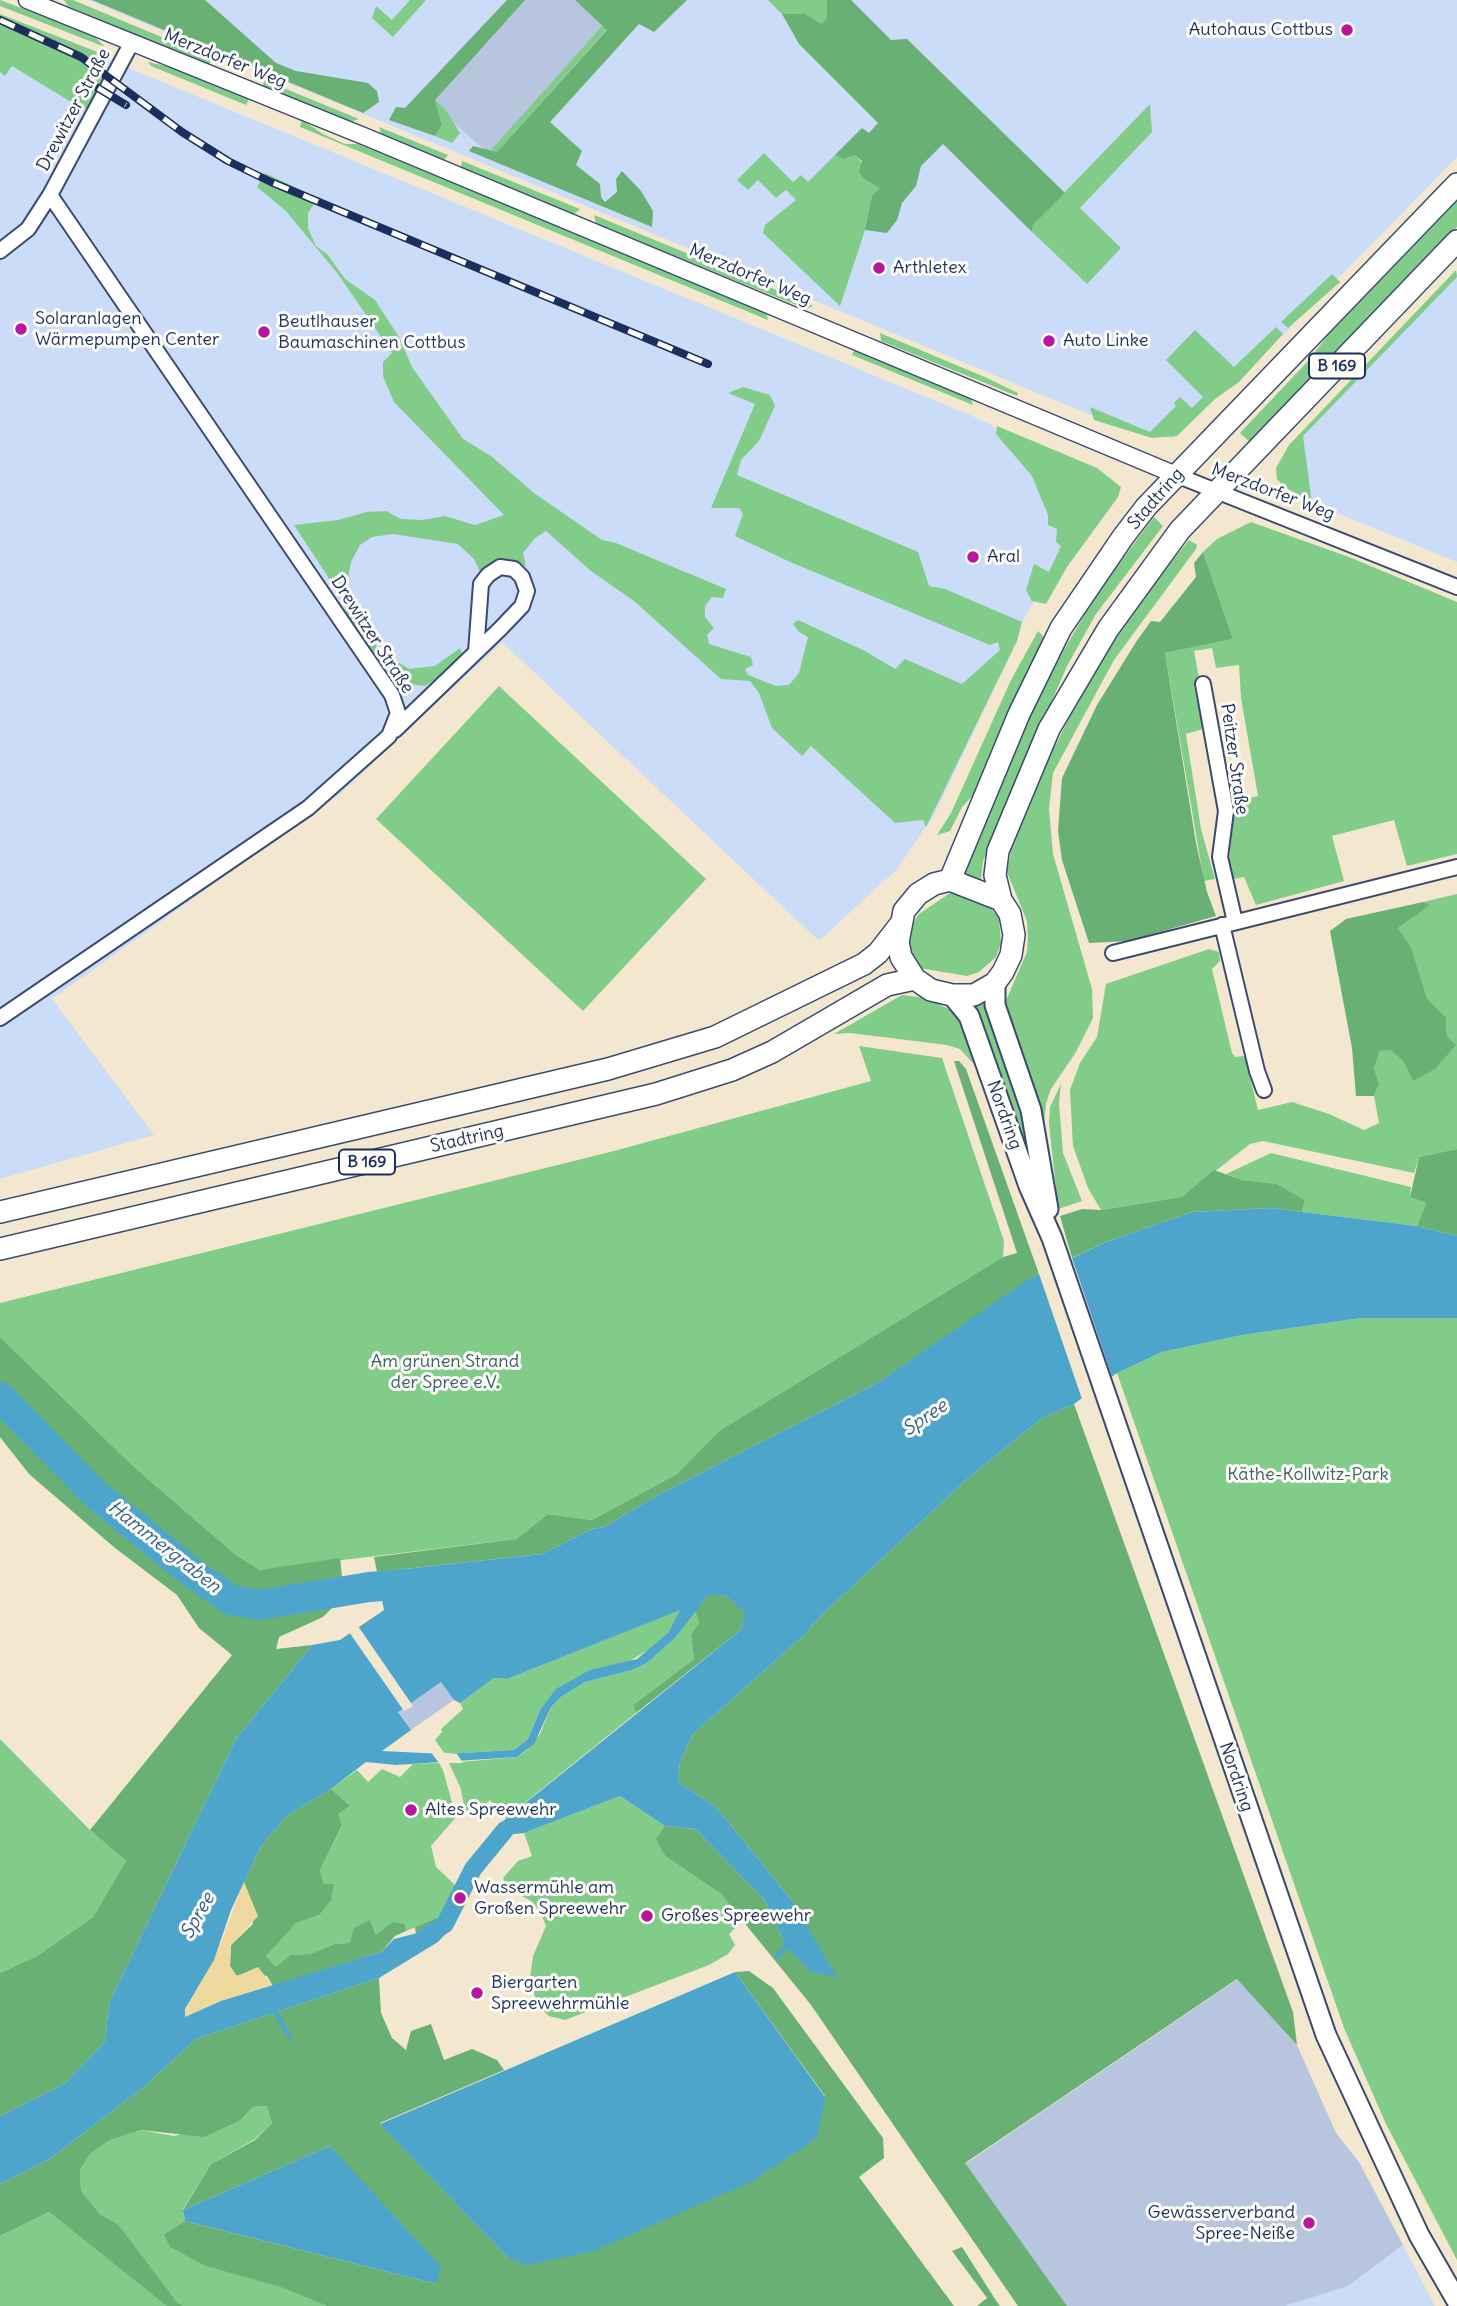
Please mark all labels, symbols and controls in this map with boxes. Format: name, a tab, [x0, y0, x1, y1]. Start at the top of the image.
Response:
place label: Autohaus Cottbus	[1189, 19, 1333, 41]
marker: Autohaus Cottbus	[1339, 22, 1355, 38]
street label: Merzdorfer Weg	[161, 25, 289, 93]
street label: Drewitzer Straße	[33, 45, 115, 175]
street label: Merzdorfer Weg	[686, 240, 814, 310]
place label: Arthletex	[893, 257, 967, 279]
marker: Arthletex	[871, 260, 887, 276]
place label: Solaranlagen Wärmepumpen Center	[35, 308, 219, 350]
place label: Beutlhauser Baumaschinen Cottbus	[278, 311, 466, 354]
marker: Solaranlagen Wärmepumpen Center	[13, 321, 29, 337]
marker: Beutlhauser Baumaschinen Cottbus	[256, 324, 272, 340]
place label: Auto Linke	[1063, 330, 1149, 352]
marker: Auto Linke	[1041, 333, 1057, 349]
road number: B 169	[1309, 354, 1365, 378]
street label: Merzdorfer Weg	[1208, 459, 1338, 525]
street label: Stadtring	[1123, 464, 1189, 534]
place label: Aral	[987, 546, 1020, 568]
marker: Aral	[965, 549, 981, 565]
street label: Drewitzer Straße	[326, 572, 418, 698]
street label: Peitzer Straße	[1215, 702, 1253, 816]
street label: Nordring	[982, 1077, 1026, 1153]
street label: Stadtring	[428, 1120, 506, 1158]
road number: B 169	[339, 1150, 395, 1174]
park label: Am grünen Strand der Spree e.V.	[371, 1351, 519, 1394]
water label: Spree	[898, 1395, 952, 1441]
park label: Käthe-Kollwitz-Park	[1227, 1464, 1389, 1486]
water label: Hammergraben	[103, 1496, 225, 1598]
street label: Nordring	[1214, 1739, 1258, 1815]
place label: Altes Spreewehr	[425, 1799, 557, 1821]
marker: Altes Spreewehr	[403, 1802, 419, 1818]
place label: Wassermühle am Großen Spreewehr	[474, 1877, 626, 1920]
water label: Spree	[176, 1889, 220, 1943]
marker: Wassermühle am Großen Spreewehr	[452, 1890, 468, 1906]
place label: Großes Spreewehr	[661, 1905, 811, 1927]
marker: Großes Spreewehr	[639, 1908, 655, 1924]
place label: Biergarten Spreewehrmühle	[491, 1972, 629, 2014]
marker: Biergarten Spreewehrmühle	[469, 1985, 485, 2001]
place label: Gewässerverband Spree-Neiße	[1147, 2202, 1295, 2244]
marker: Gewässerverband Spree-Neiße	[1301, 2215, 1317, 2231]

